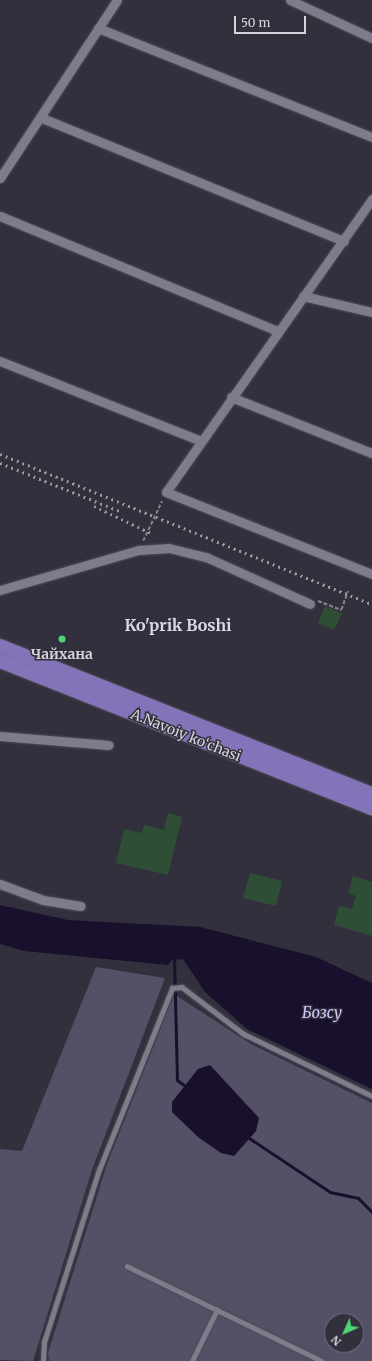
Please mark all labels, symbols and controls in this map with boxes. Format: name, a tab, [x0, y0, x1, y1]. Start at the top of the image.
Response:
scale bar	[236, 8, 308, 34]
text: 50 m	[241, 15, 270, 30]
district label: Ko'prik Boshi	[124, 615, 232, 635]
marker: Чайхана	[57, 634, 67, 644]
place label: Чайхана	[31, 646, 93, 662]
street label: A.Navoiy ko‘chasi	[129, 705, 243, 765]
water label: Бозсу	[302, 1004, 342, 1022]
north arrow	[324, 1313, 364, 1353]
text: N	[328, 1333, 344, 1349]

